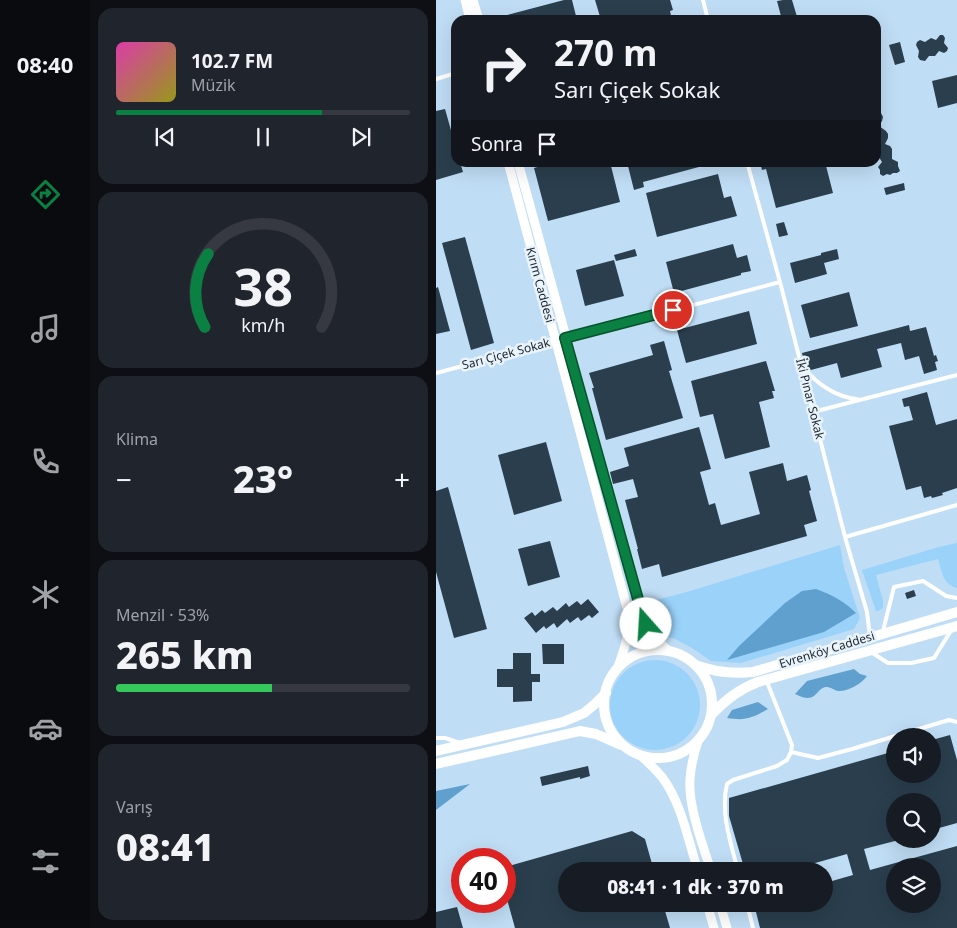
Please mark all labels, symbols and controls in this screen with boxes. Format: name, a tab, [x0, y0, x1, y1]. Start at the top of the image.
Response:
text: 270 m	[554, 29, 657, 76]
icon: right	[471, 35, 536, 100]
text: 102.7 FM	[191, 48, 273, 74]
text: 08:40	[17, 49, 73, 79]
text: Müzik	[191, 74, 236, 96]
text: Sarı Çiçek Sokak	[554, 74, 720, 104]
icon: previous	[151, 123, 179, 151]
icon: pause	[249, 123, 277, 151]
icon: next	[347, 123, 375, 151]
icon: arrive	[533, 130, 561, 158]
text: Sonra	[471, 131, 523, 157]
icon: directions	[28, 177, 63, 212]
street label: Kırım Caddesi	[522, 245, 559, 325]
text: 38	[233, 250, 293, 321]
pin	[652, 289, 694, 331]
icon: arrive	[659, 296, 687, 324]
icon: music	[28, 311, 63, 346]
text: km/h	[241, 313, 285, 337]
street label: Sarı Çiçek Sokak	[460, 333, 552, 373]
street label: İki Pınar Sokak	[792, 357, 829, 442]
text: Klima	[116, 428, 158, 450]
icon: phone	[28, 444, 63, 479]
text: 23°	[233, 452, 293, 504]
text: −	[116, 460, 132, 498]
text: +	[394, 460, 410, 498]
icon: climate	[28, 577, 63, 612]
position arrow	[619, 597, 671, 649]
text: Menzil · 53%	[116, 604, 209, 626]
street label: Evrenköy Caddesi	[777, 627, 877, 672]
text: 265 km	[116, 628, 254, 680]
icon: car	[28, 711, 63, 746]
map controls	[886, 728, 941, 913]
button: sound	[886, 728, 941, 783]
button: search	[886, 793, 941, 848]
text: Varış	[116, 796, 153, 818]
text: 08:41	[116, 820, 215, 872]
icon: filters	[28, 844, 63, 879]
speed limit sign: 40	[451, 848, 516, 913]
button: layers	[886, 858, 941, 913]
text: 08:41 · 1 dk · 370 m	[607, 874, 784, 900]

